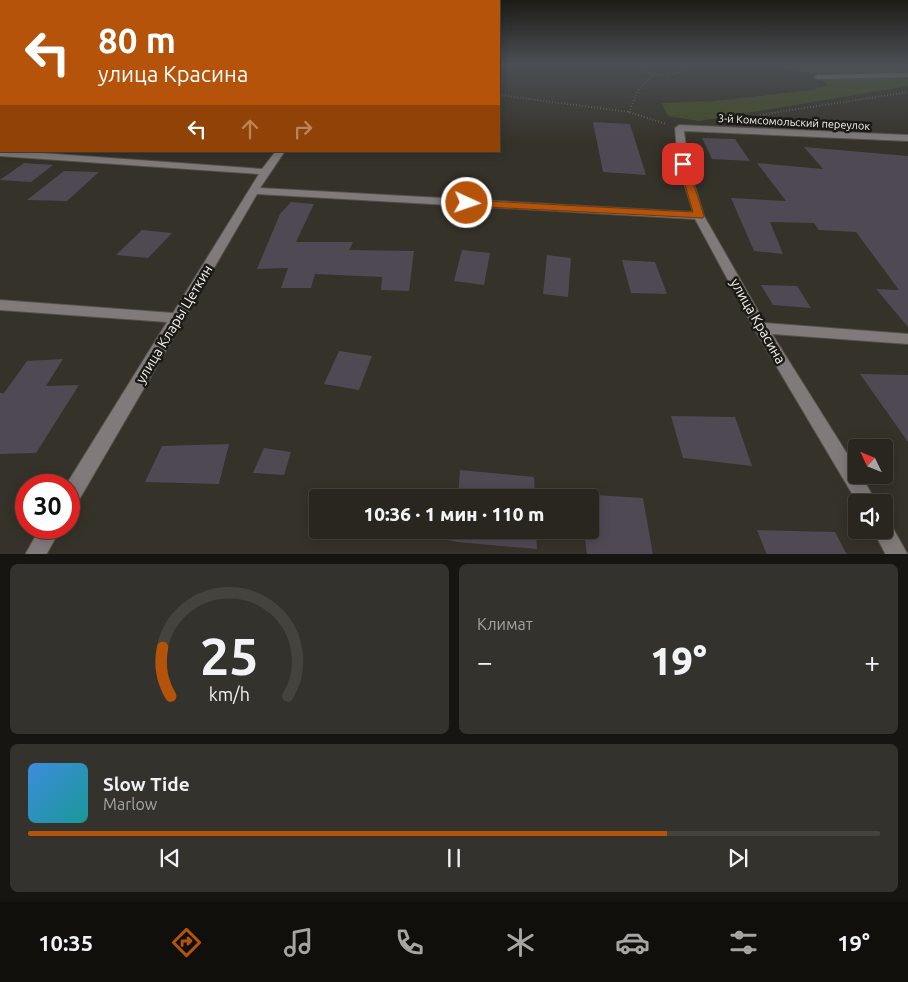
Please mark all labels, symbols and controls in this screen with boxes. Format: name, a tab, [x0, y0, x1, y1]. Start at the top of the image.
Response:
icon: left	[15, 20, 80, 85]
text: 80 m	[98, 20, 176, 60]
text: улица Красина	[98, 61, 248, 86]
street label: 3-й Комсомольский переулок	[718, 112, 871, 132]
icon: left	[183, 115, 211, 143]
icon: ahead	[236, 115, 264, 143]
icon: right	[289, 115, 317, 143]
pin	[662, 143, 704, 185]
icon: arrive	[669, 150, 697, 178]
position arrow	[440, 176, 492, 228]
street label: улица Клары Цеткин	[132, 262, 216, 386]
street label: улица Красина	[727, 276, 789, 366]
north arrow	[848, 439, 892, 484]
map controls	[848, 439, 893, 539]
speed limit sign: 30	[15, 474, 80, 539]
button: sound	[848, 494, 893, 539]
text: 10:36 · 1 мин · 110 m	[364, 503, 544, 525]
text: Климат	[477, 615, 533, 633]
text: 25	[200, 627, 259, 685]
text: 19°	[650, 640, 707, 682]
text: −	[477, 646, 493, 677]
text: +	[864, 646, 880, 677]
text: km/h	[209, 684, 250, 704]
text: Slow Tide	[103, 773, 190, 795]
text: Marlow	[103, 795, 157, 813]
icon: previous	[156, 844, 184, 872]
icon: pause	[440, 844, 468, 872]
icon: next	[724, 844, 752, 872]
icon: directions	[169, 925, 204, 960]
icon: music	[281, 925, 316, 960]
icon: phone	[392, 925, 427, 960]
icon: climate	[503, 925, 538, 960]
icon: car	[615, 925, 650, 960]
icon: filters	[726, 925, 761, 960]
text: 10:35	[38, 930, 93, 955]
text: 19°	[837, 930, 870, 955]

